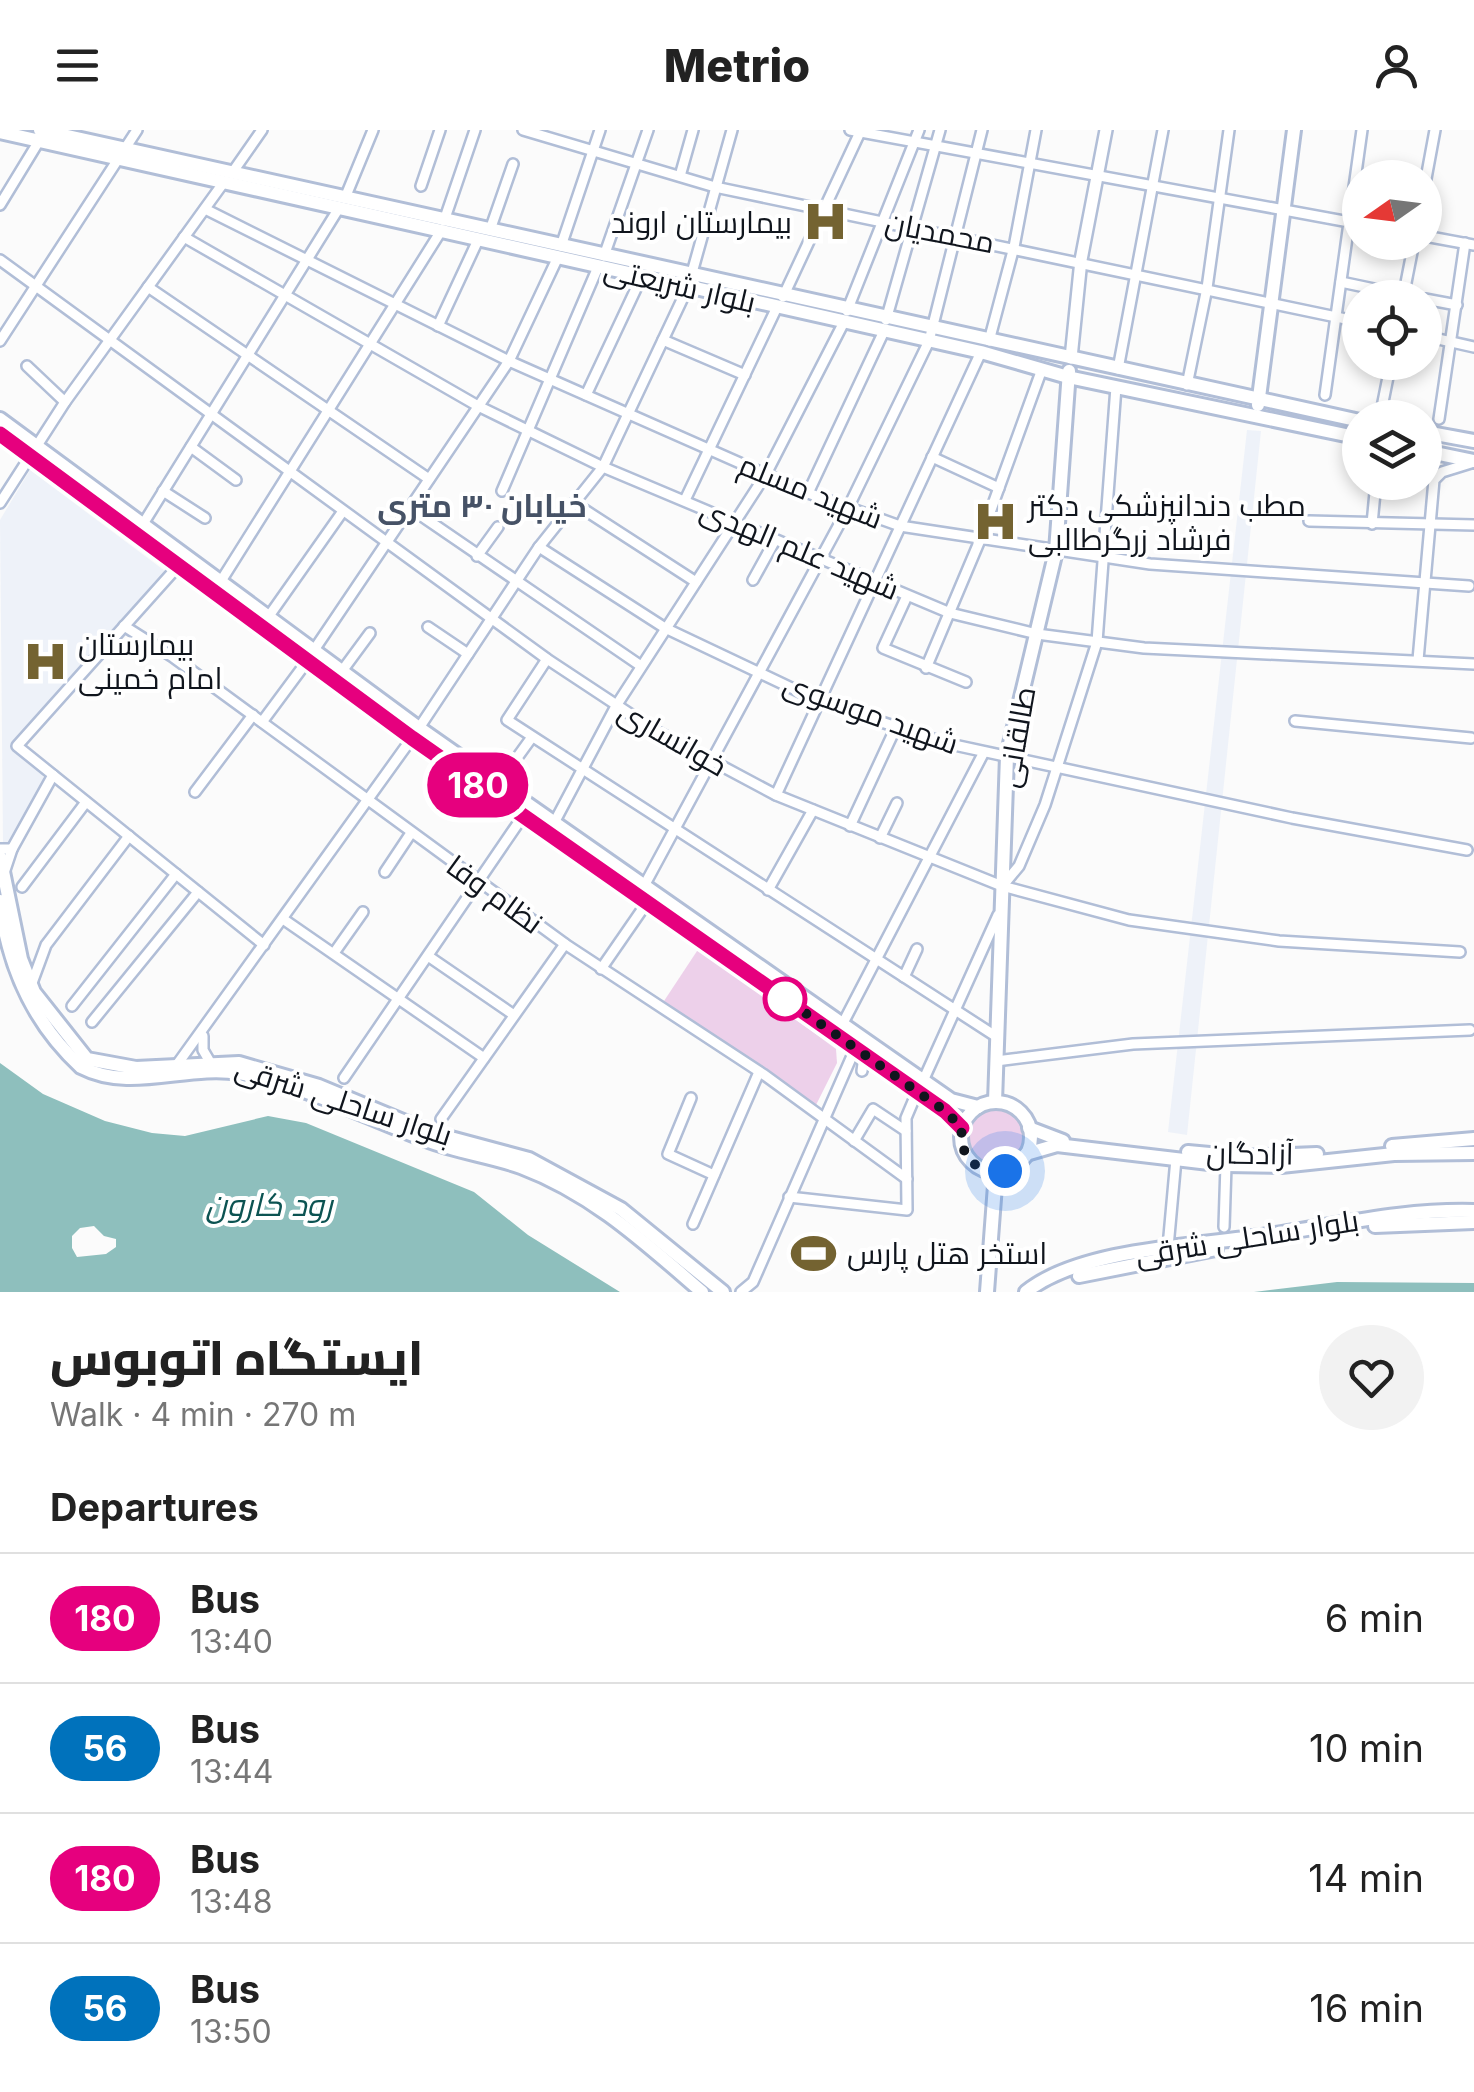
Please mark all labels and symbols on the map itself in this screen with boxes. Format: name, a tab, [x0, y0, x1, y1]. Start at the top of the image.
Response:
north arrow	[1342, 160, 1442, 260]
hospital icon: بیمارستان اروند	[801, 198, 849, 246]
place label: بیمارستان اروند	[611, 204, 792, 240]
street label: محمدیان	[882, 204, 998, 260]
street label: بلوار شریعتی	[600, 250, 759, 321]
street label: شهید مسلم	[733, 446, 888, 539]
district label: خیابان ۳۰ متری	[377, 486, 587, 525]
place label: مطب دندانپزشکی دکتر فرشاد زرگرطالبی	[1026, 487, 1306, 558]
street label: شهید علم الهدی	[694, 491, 905, 610]
hospital icon: مطب دندانپزشکی دکتر فرشاد زرگرطالبی	[971, 498, 1019, 546]
place label: بیمارستان امام خمینی	[78, 626, 222, 699]
hospital icon: بیمارستان امام خمینی	[21, 637, 69, 685]
street label: شهید موسوی	[778, 665, 963, 762]
street label: طالقانی	[989, 684, 1044, 791]
street label: خوانساری	[612, 693, 734, 783]
line badge: 180	[420, 752, 536, 818]
street label: نظام وفا	[438, 847, 550, 943]
unlabelled marker	[764, 978, 806, 1020]
street label: بلوار ساحلی شرقی	[231, 1049, 457, 1154]
street label: آزادگان	[1206, 1134, 1294, 1172]
your location	[980, 1146, 1030, 1196]
water label: رود کارون	[206, 1185, 335, 1224]
street label: بلوار ساحلی شرقی	[1133, 1202, 1361, 1273]
sports icon: استخر هتل پارس	[790, 1229, 838, 1277]
place label: استخر هتل پارس	[847, 1235, 1047, 1273]

